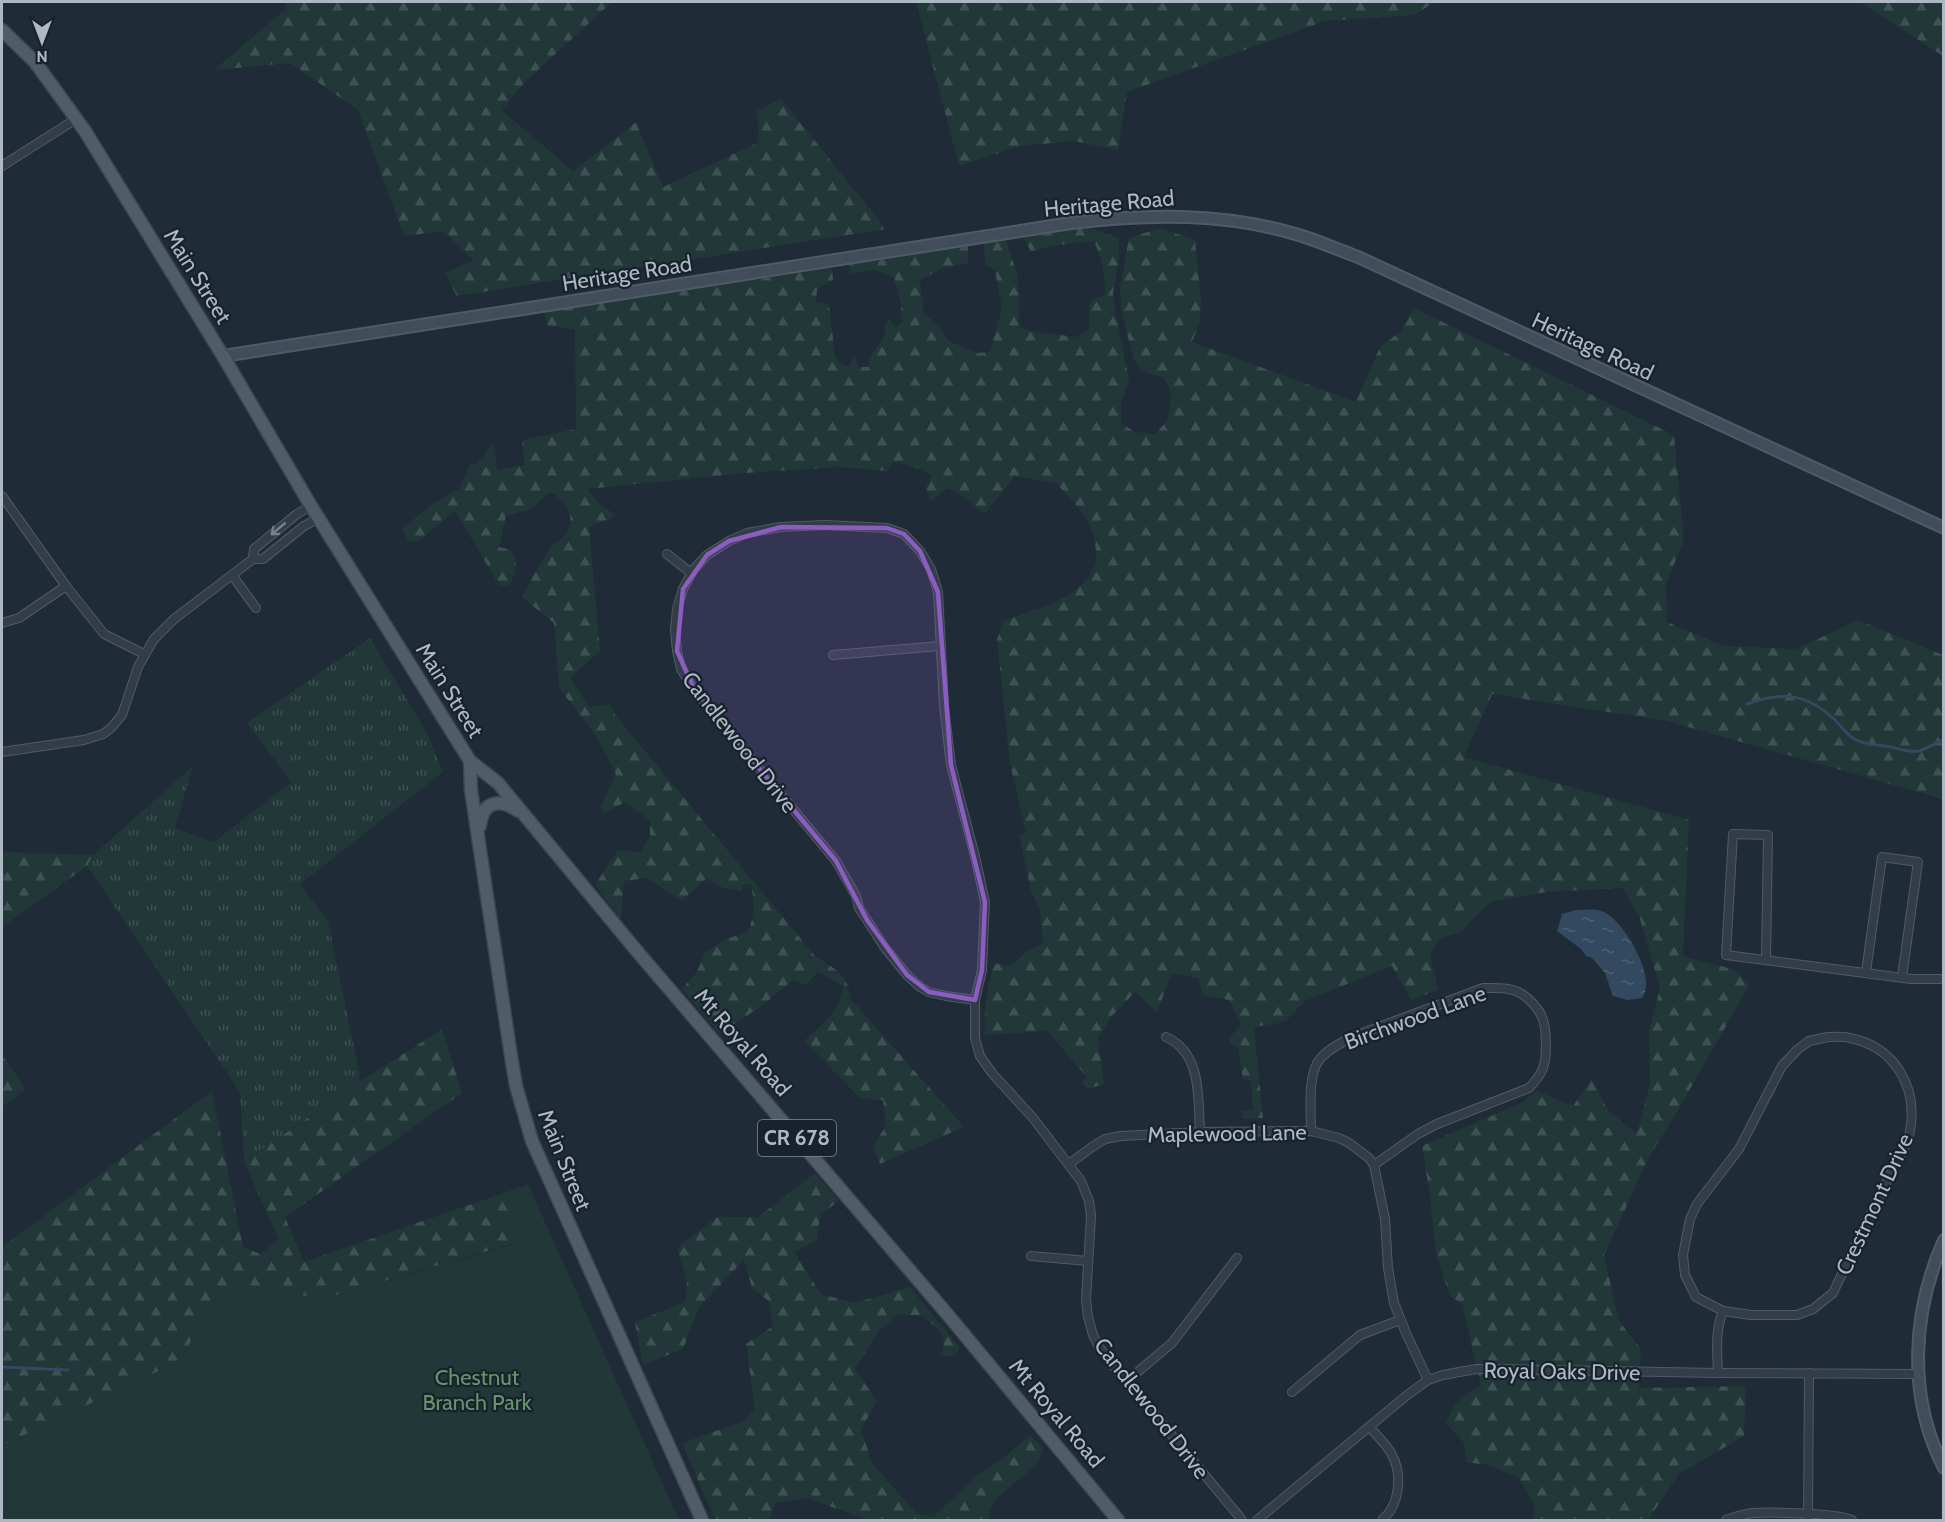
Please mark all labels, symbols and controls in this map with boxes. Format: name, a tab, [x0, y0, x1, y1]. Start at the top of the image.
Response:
north arrow	[12, 12, 72, 72]
text: N	[36, 47, 48, 66]
street label: Heritage Road	[1043, 184, 1175, 223]
street label: Main Street	[158, 224, 238, 329]
street label: Heritage Road	[560, 250, 694, 297]
street label: Heritage Road	[1528, 307, 1658, 386]
one-way arrow	[270, 523, 286, 536]
street label: Main Street	[410, 638, 490, 743]
street label: Candlewood Drive	[676, 666, 803, 818]
street label: Birchwood Lane	[1341, 979, 1490, 1056]
street label: Mt Royal Road	[689, 983, 797, 1102]
street label: Main Street	[532, 1106, 597, 1215]
street label: Maplewood Lane	[1147, 1119, 1307, 1148]
road number: CR 678	[758, 1120, 836, 1156]
street label: Crestmont Drive	[1830, 1129, 1919, 1279]
street label: Candlewood Drive	[1088, 1332, 1215, 1484]
street label: Mt Royal Road	[1003, 1353, 1110, 1473]
street label: Royal Oaks Drive	[1483, 1357, 1641, 1386]
park label: Chestnut Branch Park	[422, 1364, 532, 1416]

